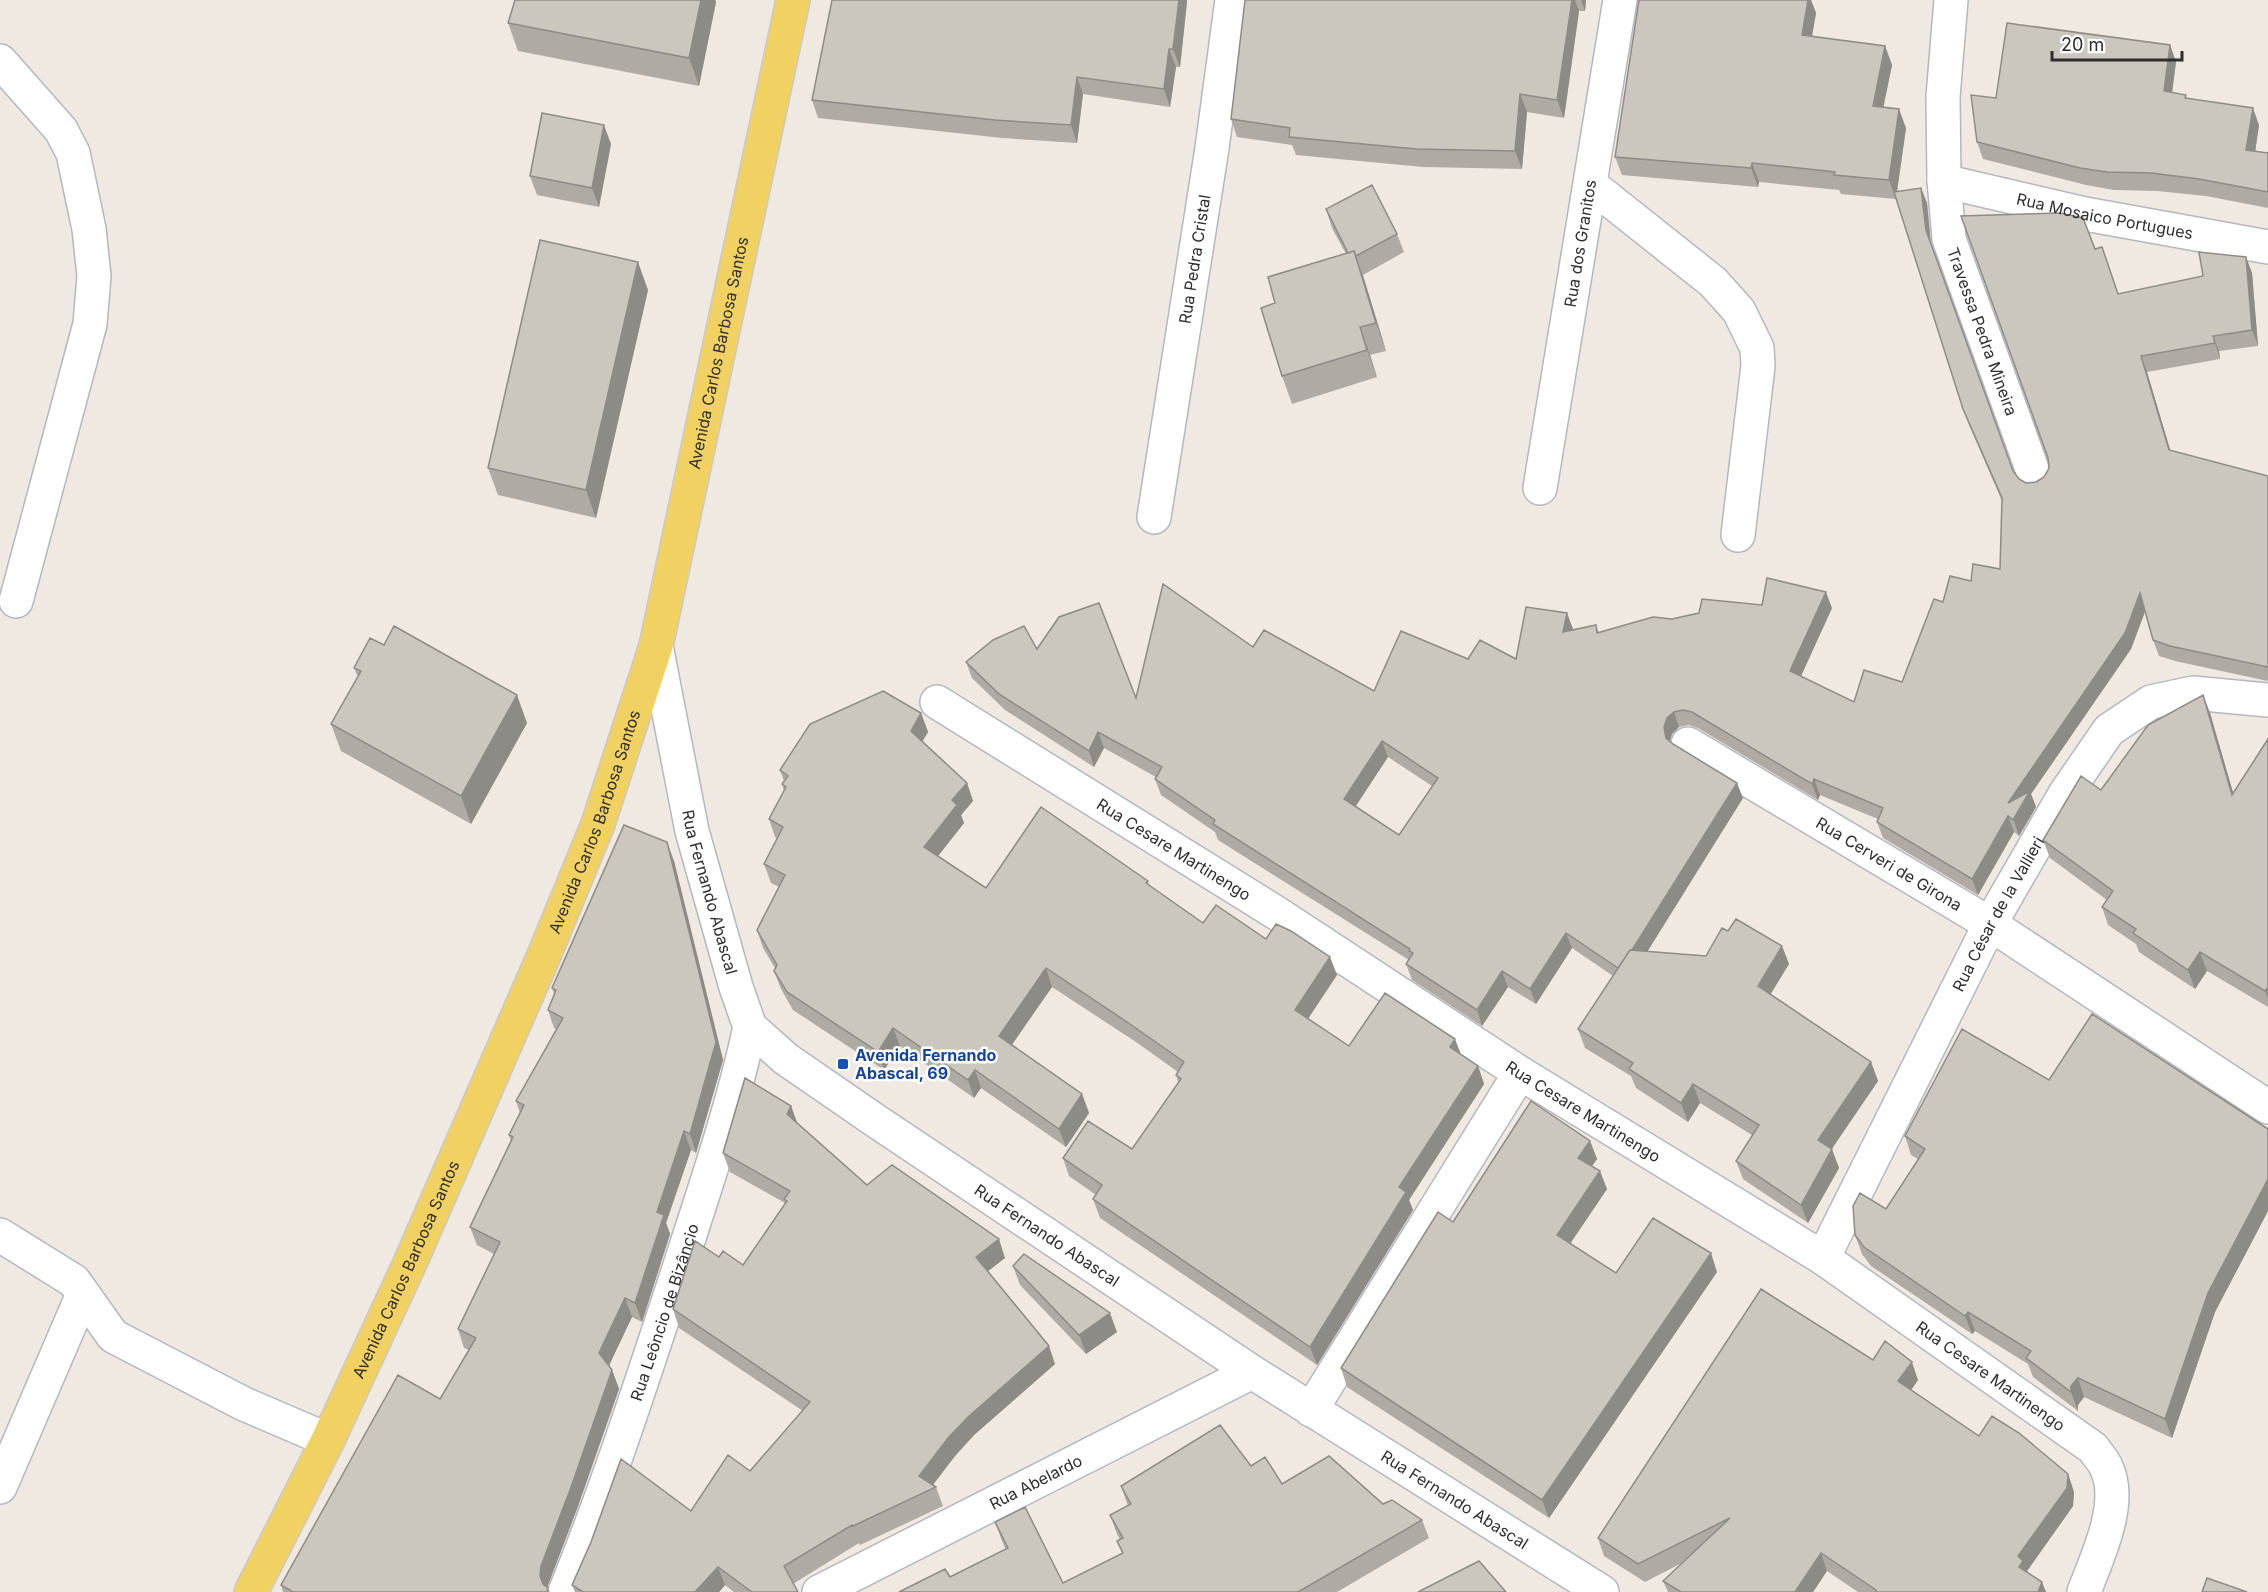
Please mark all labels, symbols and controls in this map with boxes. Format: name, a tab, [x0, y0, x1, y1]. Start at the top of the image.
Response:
scale bar	[2052, 24, 2182, 62]
text: 20 m	[2061, 34, 2104, 55]
street label: Rua dos Granitos	[1560, 178, 1600, 309]
street label: Rua Mosaico Portugues	[2015, 188, 2195, 243]
street label: Rua Pedra Cristal	[1175, 193, 1215, 325]
street label: Avenida Carlos Barbosa Santos	[684, 235, 753, 471]
street label: Travessa Pedra Mineira	[1943, 245, 2022, 418]
street label: Avenida Carlos Barbosa Santos	[544, 707, 644, 936]
street label: Rua Cesare Martinengo	[1093, 794, 1255, 905]
street label: Rua Fernando Abascal	[678, 808, 742, 977]
street label: Rua Cerveri de Girona	[1812, 813, 1966, 915]
street label: Rua César de la Vallieri	[1948, 833, 2048, 995]
place label: Avenida Fernando Abascal, 69	[855, 1045, 997, 1083]
street label: Rua Cesare Martinengo	[1502, 1056, 1664, 1166]
marker: Avenida Fernando Abascal, 69	[836, 1057, 850, 1071]
street label: Avenida Carlos Barbosa Santos	[348, 1157, 463, 1381]
street label: Rua Fernando Abascal	[971, 1180, 1123, 1291]
street label: Rua Leôncio de Bizâncio	[626, 1221, 703, 1404]
street label: Rua Cesare Martinengo	[1912, 1317, 2069, 1435]
street label: Rua Fernando Abascal	[1377, 1446, 1532, 1553]
street label: Rua Abelardo	[986, 1450, 1085, 1514]

